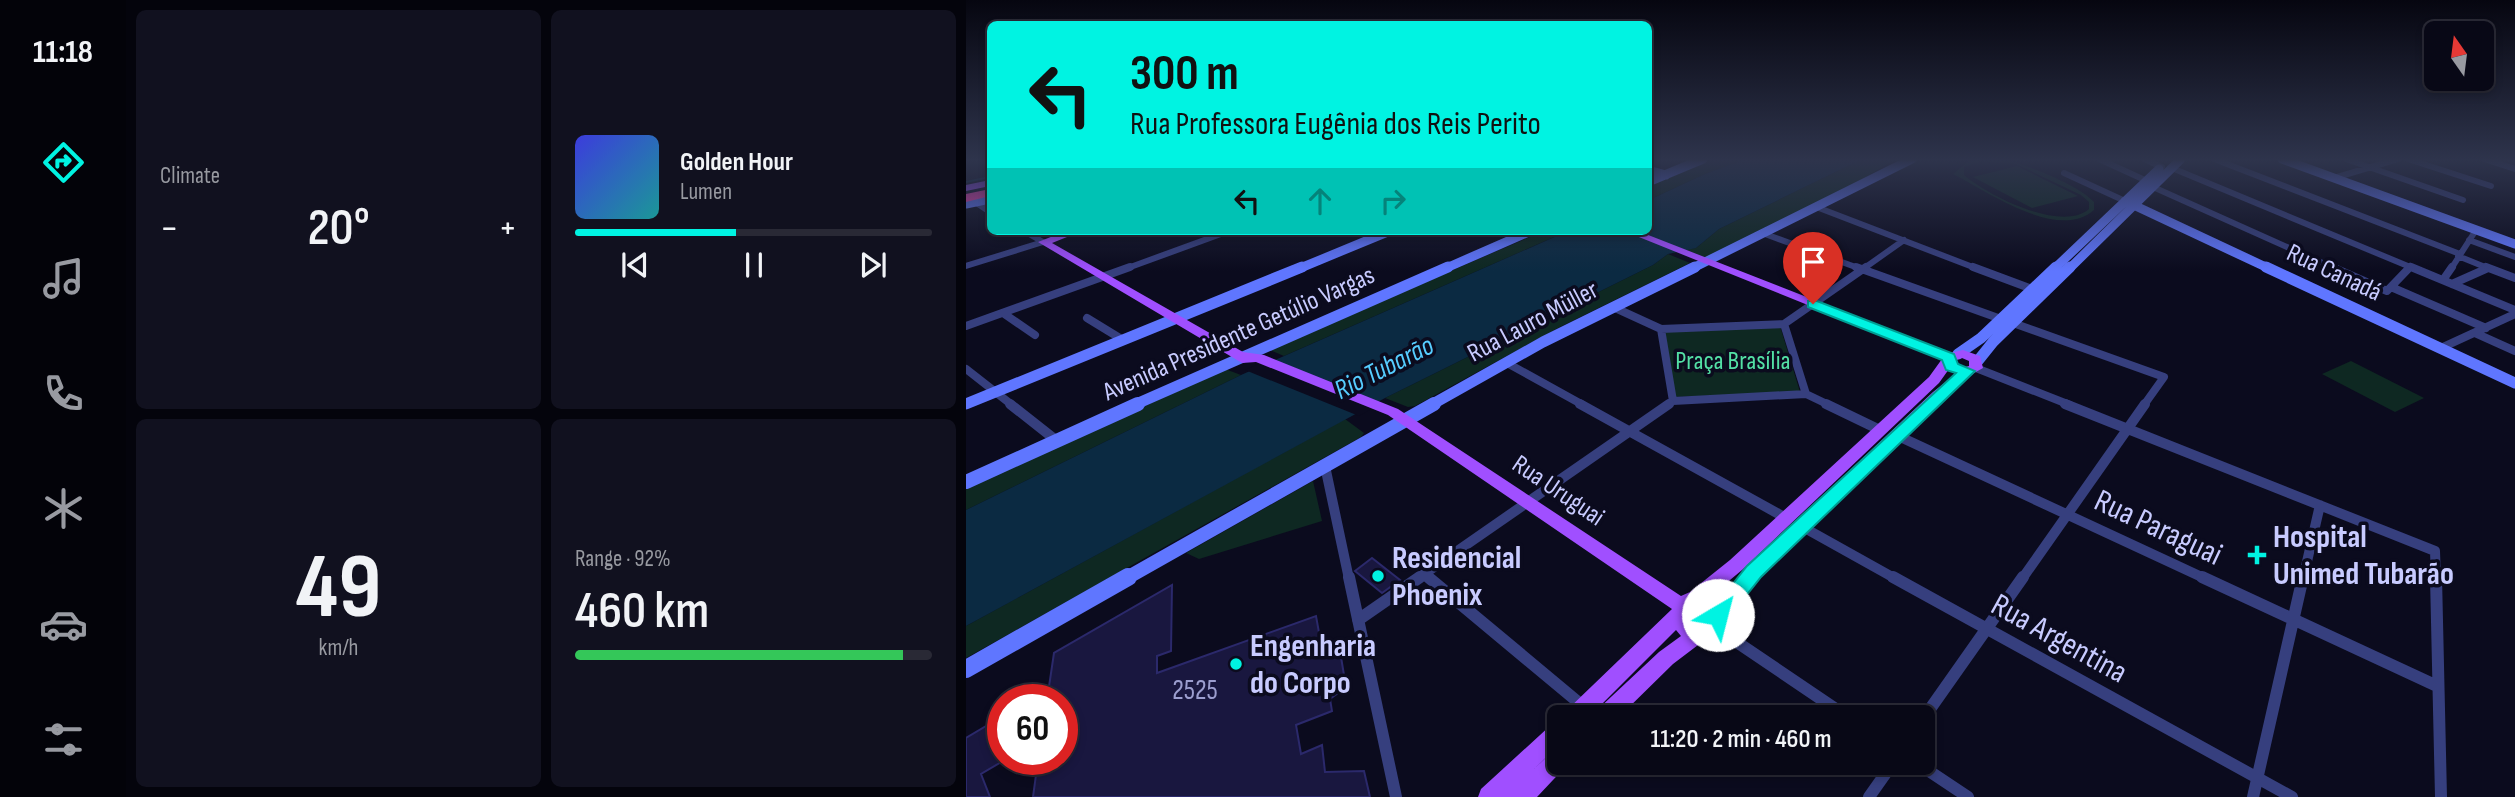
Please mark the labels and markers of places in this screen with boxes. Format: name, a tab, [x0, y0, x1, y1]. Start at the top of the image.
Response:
pin	[1783, 232, 1843, 304]
place label: Hospital Unimed Tubarão	[2273, 518, 2454, 594]
place label: Residencial Phoenix	[1392, 539, 1521, 615]
marker: Hospital Unimed Tubarão	[2247, 545, 2267, 565]
marker: Residencial Phoenix	[1370, 568, 1386, 584]
place label: Engenharia do Corpo	[1250, 627, 1376, 703]
marker: Engenharia do Corpo	[1228, 656, 1244, 672]

